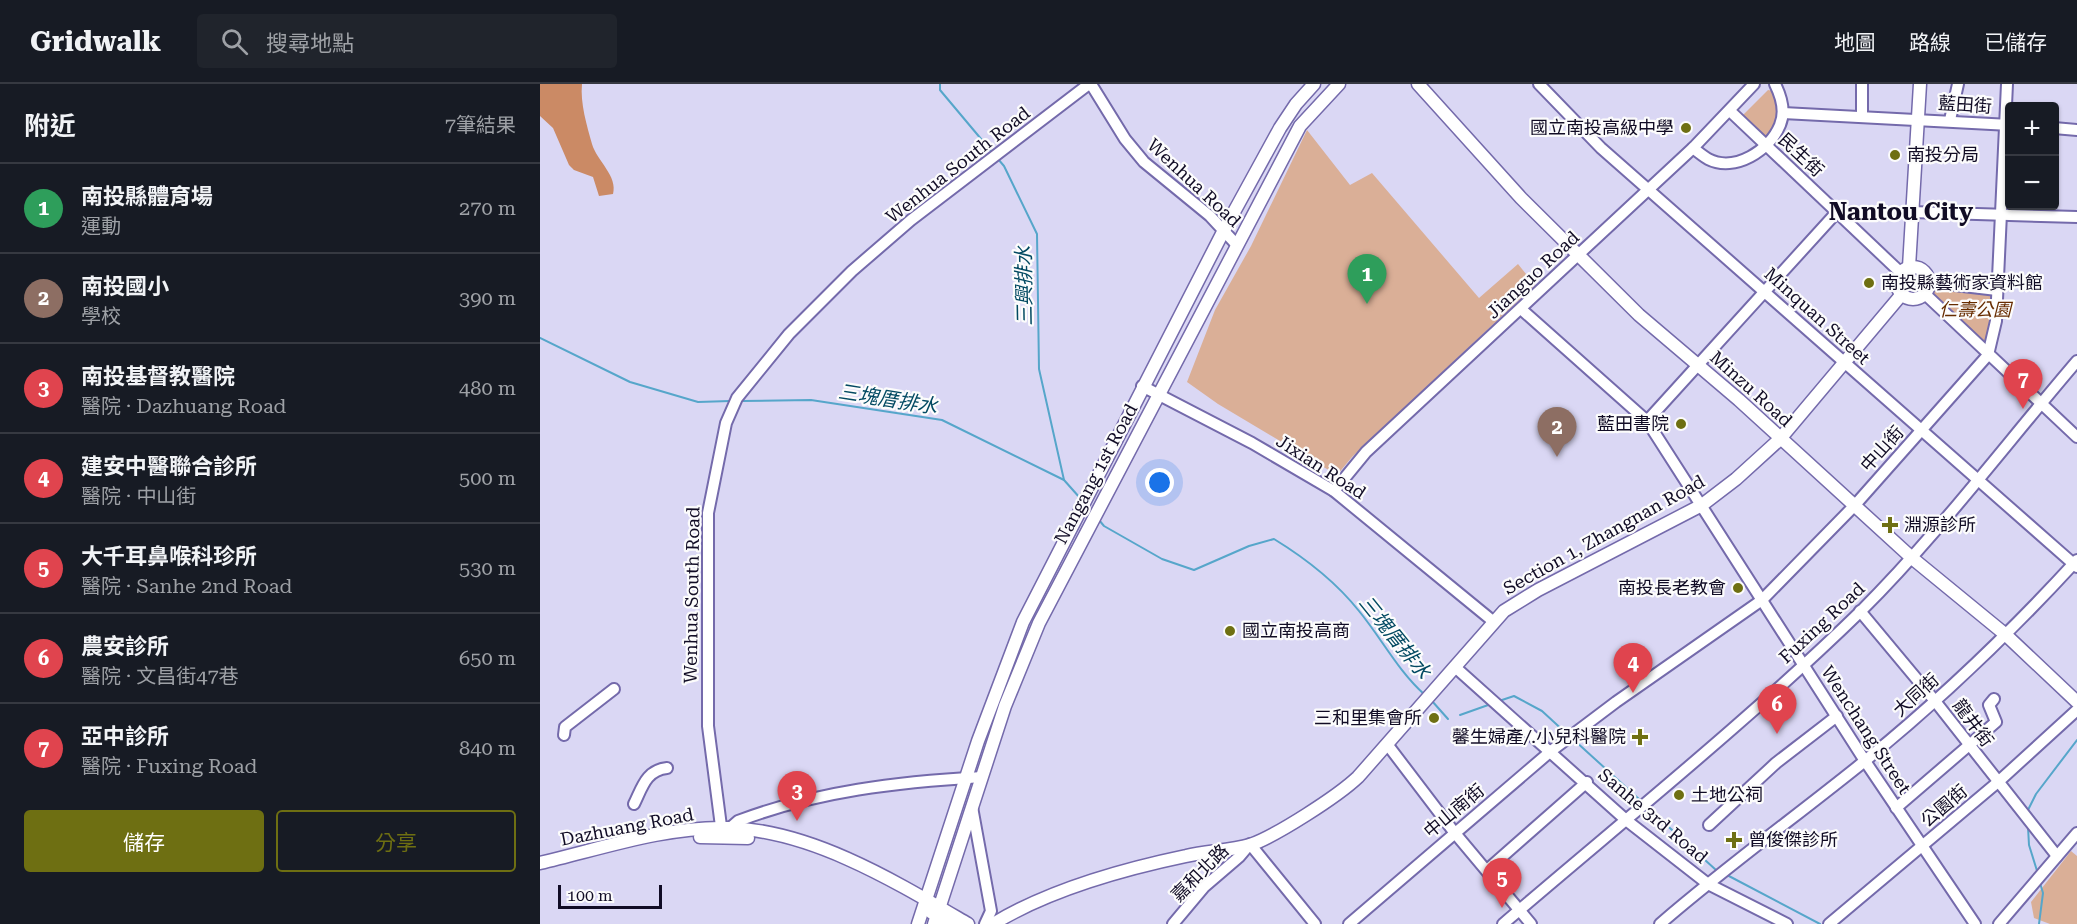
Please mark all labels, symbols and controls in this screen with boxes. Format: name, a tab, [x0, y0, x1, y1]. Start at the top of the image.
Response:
search box	[197, 14, 617, 68]
text: Gridwalk	[30, 25, 161, 58]
icon: search	[218, 25, 251, 58]
text: 搜尋地點	[266, 31, 354, 56]
text: 地圖	[1834, 31, 1876, 55]
text: 路線	[1909, 31, 1951, 55]
text: 已儲存	[1984, 31, 2047, 55]
street label: 藍田街	[1937, 92, 1993, 117]
street label: Wenhua South Road	[882, 102, 1034, 227]
map controls	[2005, 102, 2059, 210]
button: +	[2005, 102, 2059, 156]
text: 附近	[24, 111, 76, 141]
text: 7筆結果	[445, 113, 516, 137]
place label: 國立南投高級中學	[1530, 117, 1674, 138]
marker: 國立南投高級中學	[1679, 121, 1693, 135]
street label: 民生街	[1774, 129, 1828, 181]
street label: Wenhua Road	[1143, 134, 1246, 232]
place label: 南投分局	[1907, 144, 1979, 165]
marker: 南投分局	[1888, 148, 1902, 162]
button: −	[2005, 156, 2059, 210]
text: 南投縣體育場	[81, 184, 213, 209]
text: 1	[38, 196, 49, 220]
text: 270 m	[459, 196, 516, 220]
district label: Nantou City	[1829, 198, 1974, 226]
text: 運動	[81, 214, 121, 238]
street label: Jianguo Road	[1482, 226, 1584, 323]
water label: 三興排水	[1011, 245, 1037, 326]
pin: 1	[1348, 254, 1386, 304]
street label: Minquan Street	[1760, 263, 1875, 369]
place label: 南投縣藝術家資料館	[1881, 272, 2043, 293]
text: 南投國小	[81, 274, 169, 299]
marker: 南投縣藝術家資料館	[1862, 276, 1876, 290]
text: 2	[38, 286, 49, 310]
text: 390 m	[459, 286, 516, 310]
park label: 仁壽公園	[1939, 299, 2014, 320]
text: 學校	[81, 304, 121, 328]
street label: Minzu Road	[1706, 346, 1797, 431]
pin: 7	[2004, 360, 2042, 409]
text: 南投基督教醫院	[81, 364, 235, 389]
text: 3	[38, 376, 49, 400]
text: 480 m	[459, 376, 516, 400]
water label: 三塊厝排水	[837, 379, 940, 419]
text: 醫院 · Dazhuang Road	[81, 394, 286, 418]
street label: Nangang 1st Road	[1050, 400, 1142, 547]
pin: 2	[1538, 408, 1576, 457]
place label: 藍田書院	[1597, 413, 1669, 434]
marker: 藍田書院	[1674, 417, 1688, 431]
street label: 中山街	[1856, 422, 1907, 476]
street label: Jixian Road	[1273, 430, 1370, 503]
text: 建安中醫聯合診所	[81, 454, 257, 479]
text: 4	[38, 466, 49, 490]
text: 500 m	[459, 466, 516, 490]
your location	[1145, 468, 1174, 497]
street label: Section 1, Zhangnan Road	[1499, 470, 1709, 599]
text: 醫院 · 中山街	[81, 484, 196, 508]
street label: Wenhua South Road	[679, 506, 704, 683]
place label: 淵源診所	[1904, 514, 1976, 535]
marker: 淵源診所	[1881, 516, 1899, 534]
text: 大千耳鼻喉科珍所	[81, 544, 257, 569]
text: 5	[38, 556, 49, 580]
text: 530 m	[459, 556, 516, 580]
text: 醫院 · Sanhe 2nd Road	[81, 574, 292, 598]
place label: 南投長老教會	[1618, 577, 1726, 598]
street label: Fuxing Road	[1775, 578, 1869, 667]
marker: 南投長老教會	[1731, 581, 1745, 595]
water label: 三塊厝排水	[1354, 591, 1436, 684]
place label: 國立南投高商	[1242, 620, 1350, 641]
marker: 國立南投高商	[1223, 624, 1237, 638]
text: 農安診所	[81, 634, 169, 659]
pin: 4	[1614, 644, 1652, 693]
text: 6	[38, 646, 49, 670]
text: 650 m	[459, 646, 516, 670]
street label: Wenchang Street	[1817, 662, 1916, 798]
text: 醫院 · 文昌街47巷	[81, 664, 239, 688]
street label: 大同街	[1889, 669, 1943, 720]
pin: 6	[1758, 684, 1796, 734]
street label: 龍井街	[1949, 695, 1998, 751]
place label: 三和里集會所	[1314, 707, 1422, 728]
marker: 三和里集會所	[1427, 711, 1441, 725]
text: 亞中診所	[81, 724, 169, 749]
place label: 馨生婦產/.小兒科醫院	[1452, 726, 1626, 747]
marker: 馨生婦產/.小兒科醫院	[1631, 728, 1649, 746]
text: 7	[38, 736, 49, 760]
text: 840 m	[459, 736, 516, 760]
text: 醫院 · Fuxing Road	[81, 754, 257, 778]
street label: Sanhe 3rd Road	[1594, 764, 1713, 868]
pin: 3	[778, 772, 816, 821]
street label: 中山南街	[1419, 779, 1488, 842]
street label: 公園街	[1916, 780, 1971, 831]
place label: 土地公祠	[1691, 784, 1763, 805]
marker: 土地公祠	[1672, 788, 1686, 802]
street label: Dazhuang Road	[559, 803, 696, 850]
button: 儲存	[24, 810, 264, 872]
button: 分享	[276, 810, 516, 872]
place label: 曾俊傑診所	[1748, 829, 1838, 850]
marker: 曾俊傑診所	[1725, 831, 1743, 849]
street label: 嘉和北路	[1167, 840, 1233, 906]
pin: 5	[1482, 858, 1522, 908]
scale bar	[558, 882, 662, 910]
text: 100 m	[567, 886, 613, 905]

